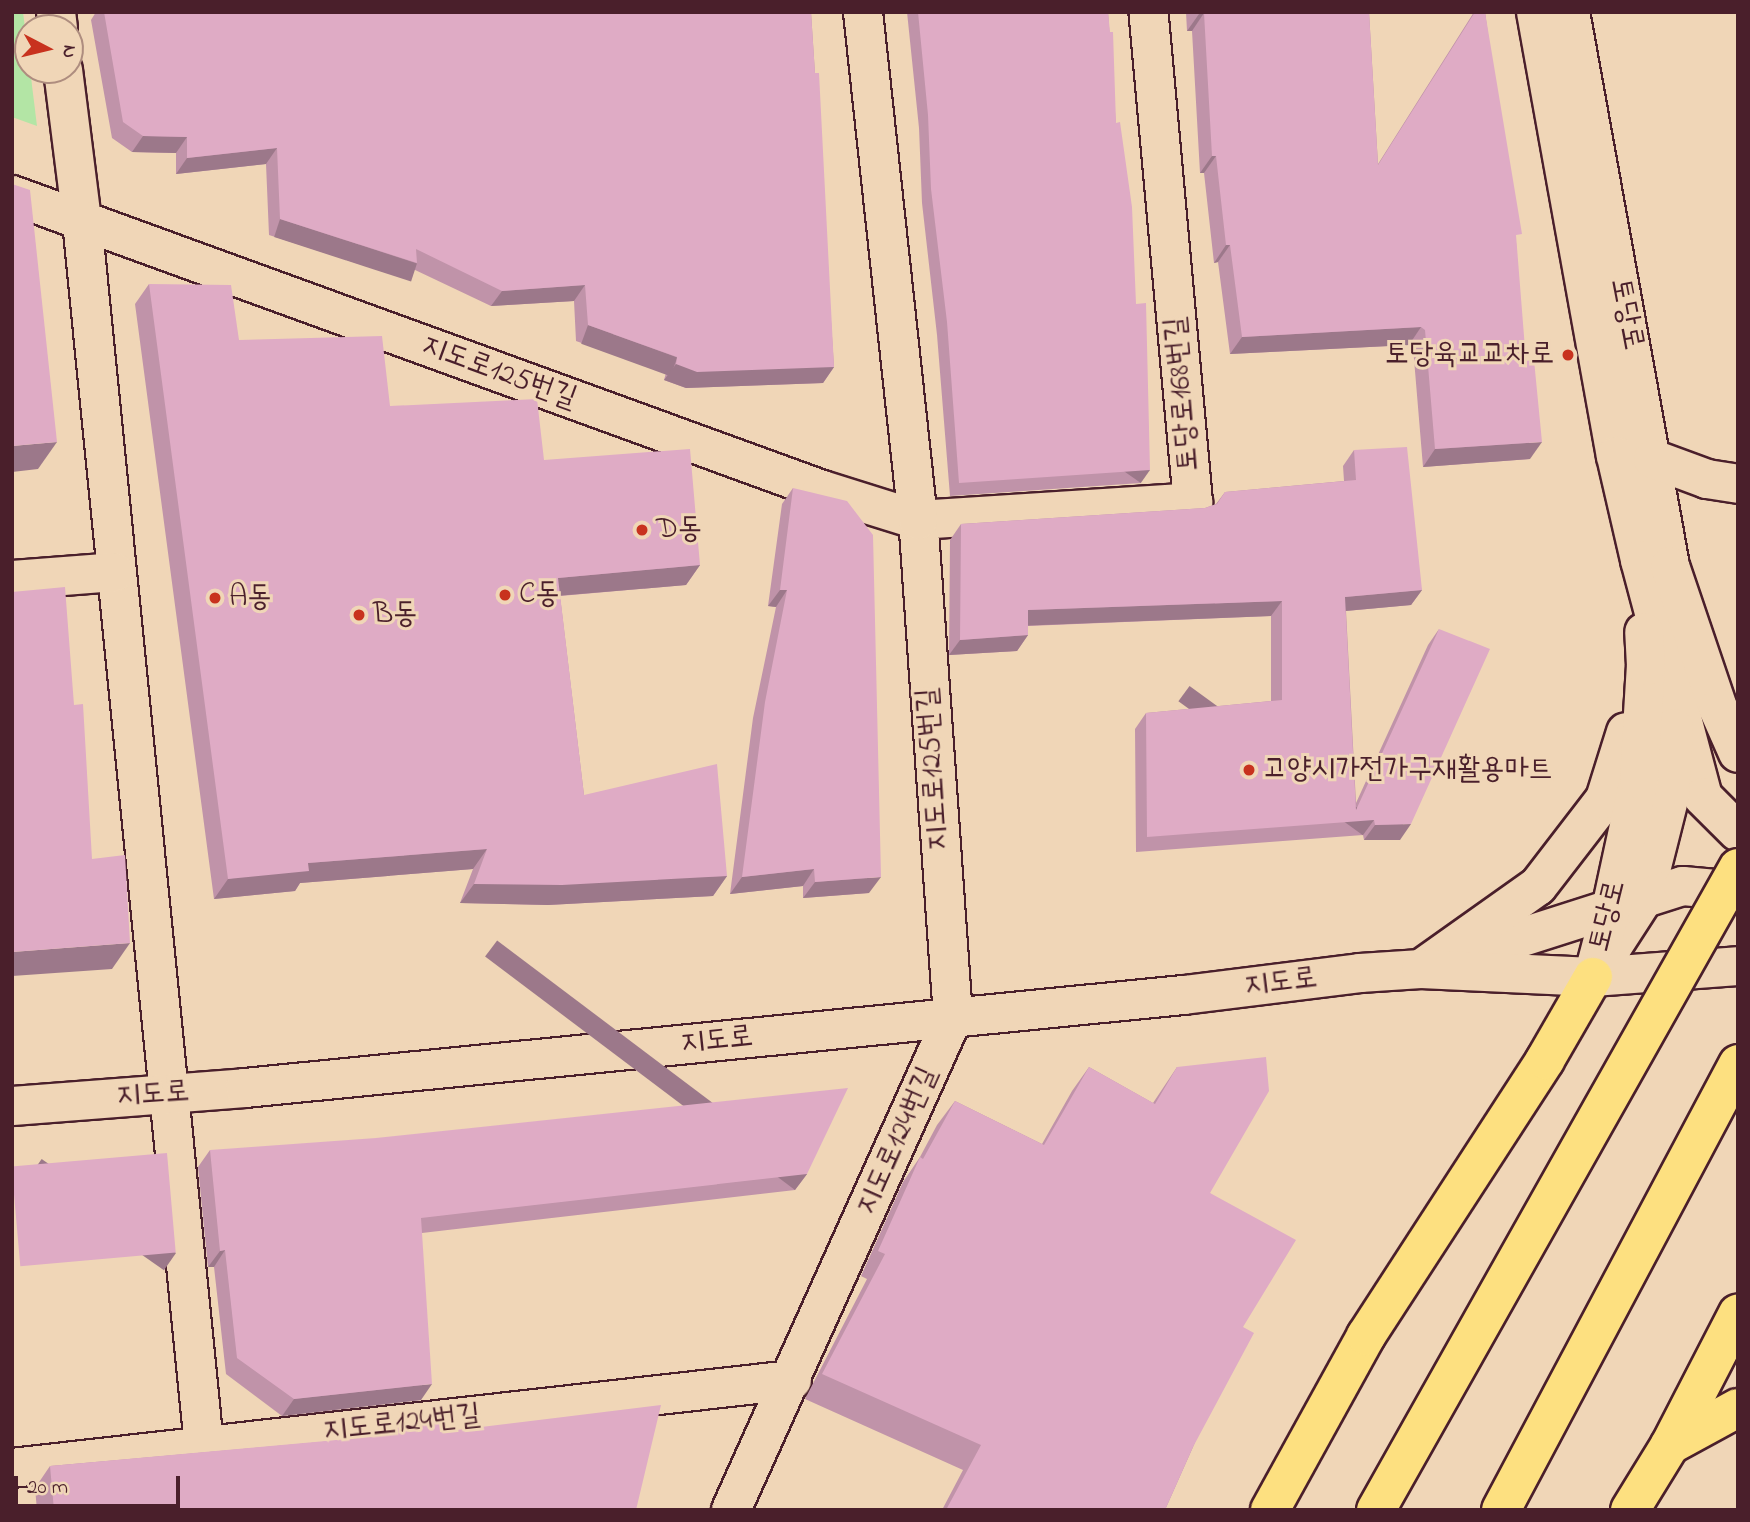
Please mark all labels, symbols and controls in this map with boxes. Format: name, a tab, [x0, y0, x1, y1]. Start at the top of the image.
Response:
north arrow	[14, 14, 84, 84]
text: N	[54, 43, 83, 59]
street label: 토당로	[1601, 275, 1651, 353]
street label: 토당로168번길	[1158, 315, 1208, 473]
street label: 지도로125번길	[417, 328, 581, 418]
place label: 토당육교교차로	[1385, 337, 1554, 373]
marker: 토당육교교차로	[1560, 347, 1576, 363]
place label: D동	[656, 512, 702, 548]
marker: D동	[634, 522, 650, 538]
place label: C동	[519, 577, 560, 613]
place label: A동	[229, 580, 272, 616]
marker: C동	[497, 587, 513, 603]
marker: A동	[207, 590, 223, 606]
place label: B동	[373, 597, 417, 633]
marker: B동	[351, 607, 367, 623]
street label: 지도로125번길	[910, 687, 958, 851]
place label: 고양시가전가구재활용마트	[1263, 752, 1553, 788]
marker: 고양시가전가구재활용마트	[1241, 762, 1257, 778]
street label: 토당로	[1582, 877, 1634, 955]
street label: 지도로	[1243, 961, 1319, 1005]
street label: 지도로	[679, 1019, 755, 1063]
street label: 지도로124번길	[850, 1062, 946, 1220]
street label: 지도로	[116, 1075, 190, 1115]
street label: 지도로124번길	[322, 1398, 482, 1450]
scale bar	[18, 1462, 184, 1506]
text: 20 m	[27, 1473, 68, 1503]

